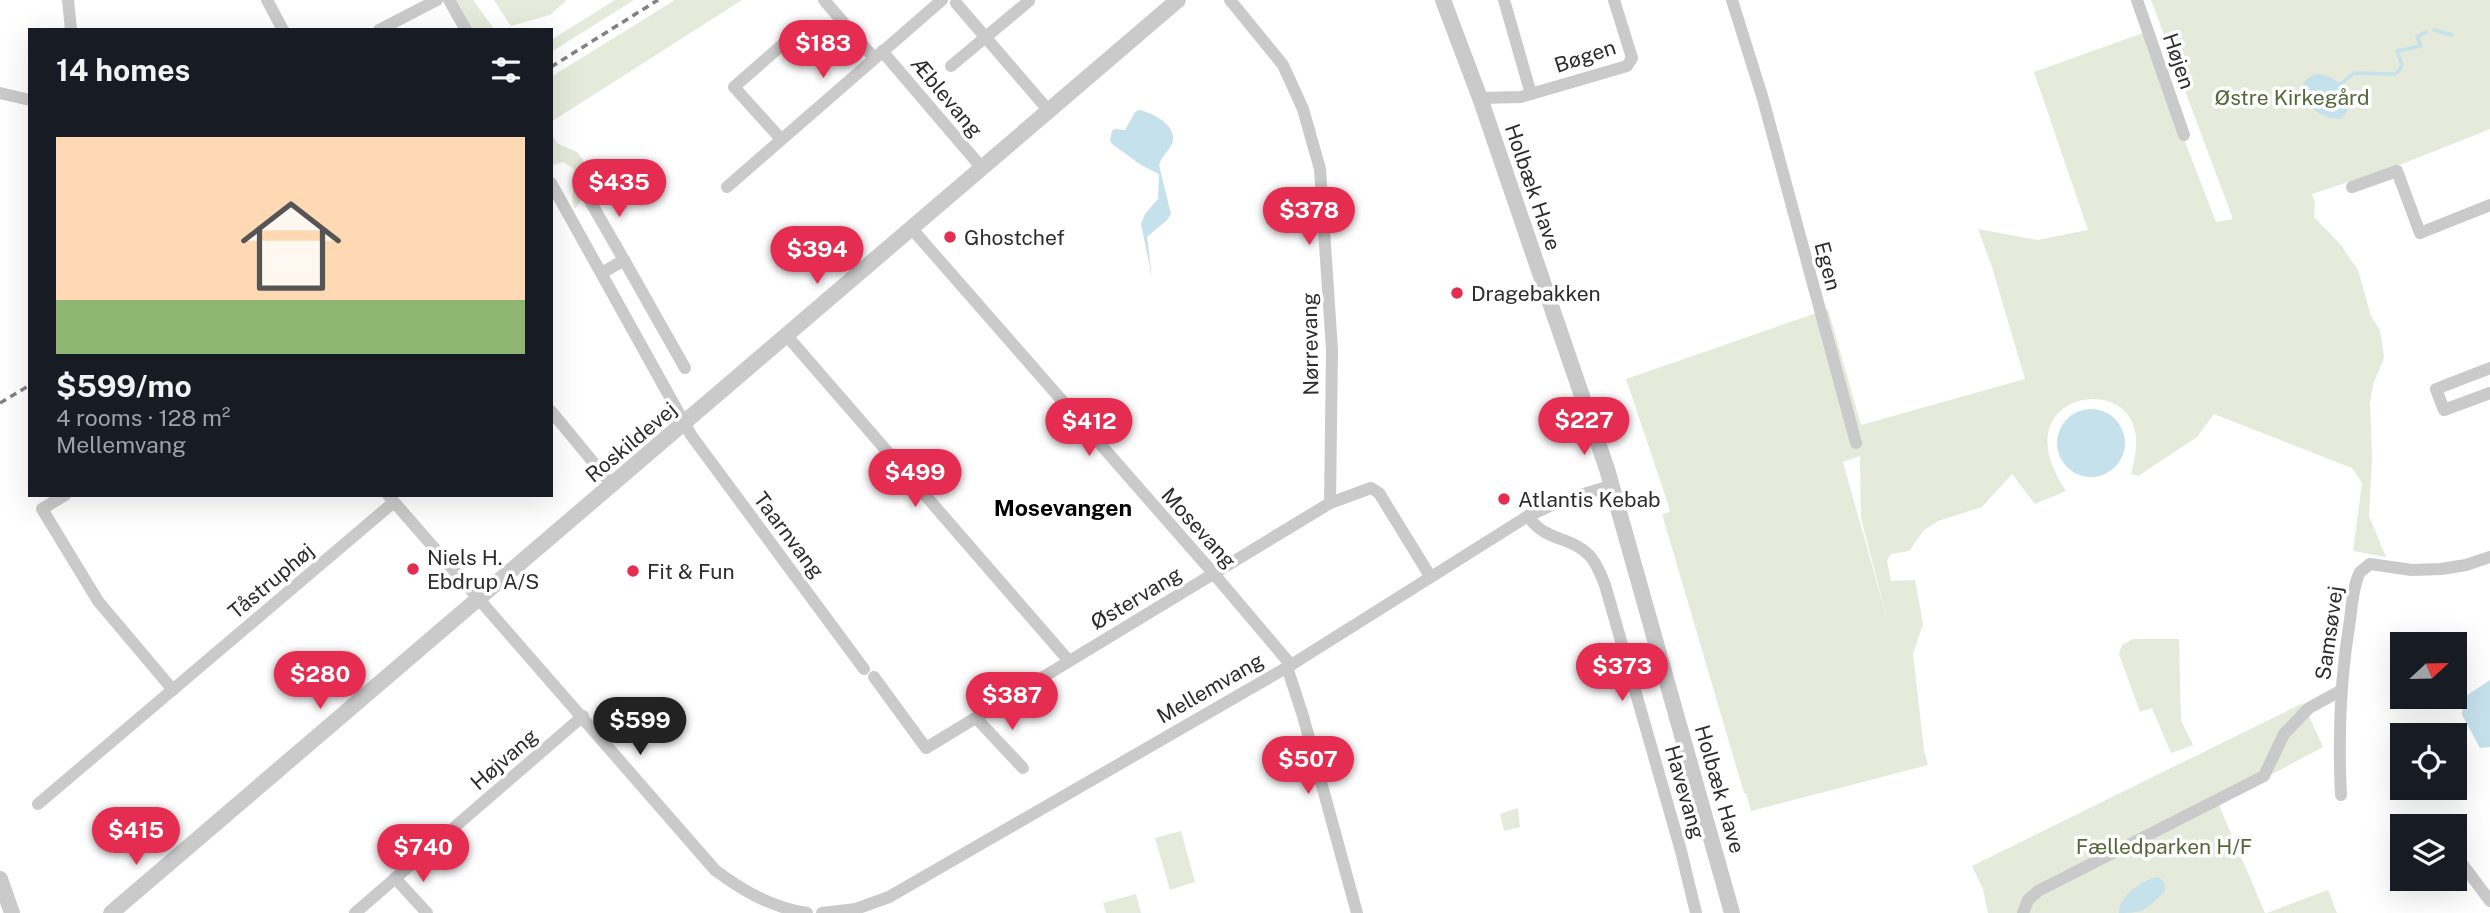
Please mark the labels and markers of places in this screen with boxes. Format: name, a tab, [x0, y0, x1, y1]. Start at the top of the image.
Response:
pin: $183	[782, 20, 864, 80]
pin: $435	[578, 160, 660, 219]
pin: $378	[1268, 188, 1350, 247]
place label: Ghostchef	[964, 225, 1065, 250]
pin: $394	[776, 226, 858, 286]
marker: Ghostchef	[942, 229, 958, 245]
place label: Dragebakken	[1471, 281, 1601, 306]
marker: Dragebakken	[1449, 285, 1465, 301]
pin: $412	[1048, 398, 1130, 458]
pin: $227	[1543, 398, 1625, 457]
pin: $499	[874, 449, 956, 509]
place label: Atlantis Kebab	[1518, 487, 1661, 512]
marker: Atlantis Kebab	[1496, 491, 1512, 507]
place label: Niels H. Ebdrup A/S	[427, 545, 539, 594]
place label: Fit & Fun	[647, 559, 735, 584]
marker: Niels H. Ebdrup A/S	[405, 561, 421, 577]
marker: Fit & Fun	[625, 563, 641, 579]
pin: $373	[1581, 644, 1663, 703]
pin: $280	[279, 652, 361, 711]
pin: $387	[971, 672, 1053, 732]
pin: $599	[599, 698, 681, 757]
pin: $507	[1267, 736, 1349, 796]
pin: $415	[95, 808, 177, 867]
pin: $740	[382, 824, 464, 884]

